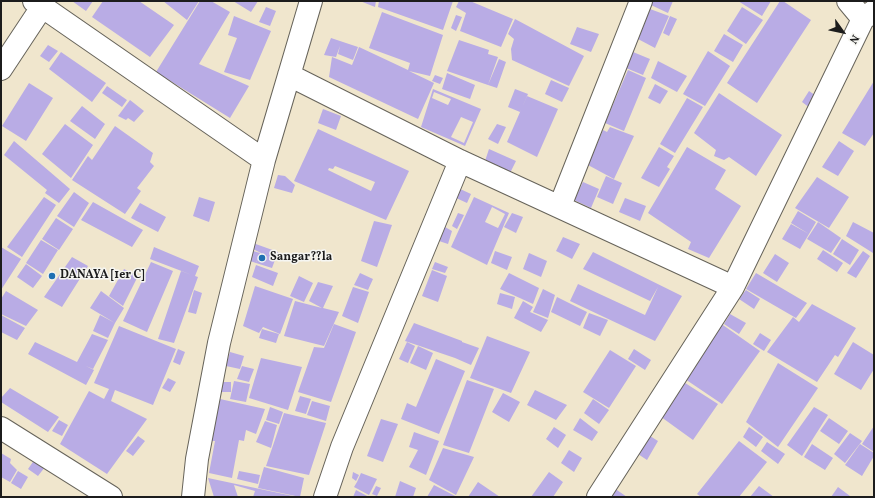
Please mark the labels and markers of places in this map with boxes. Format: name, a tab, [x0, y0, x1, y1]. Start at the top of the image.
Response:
place label: Sangar??la	[270, 251, 332, 265]
marker: Sangar??la	[257, 253, 267, 263]
place label: DANAYA [1er C]	[60, 269, 145, 283]
marker: DANAYA [1er C]	[47, 271, 57, 281]

